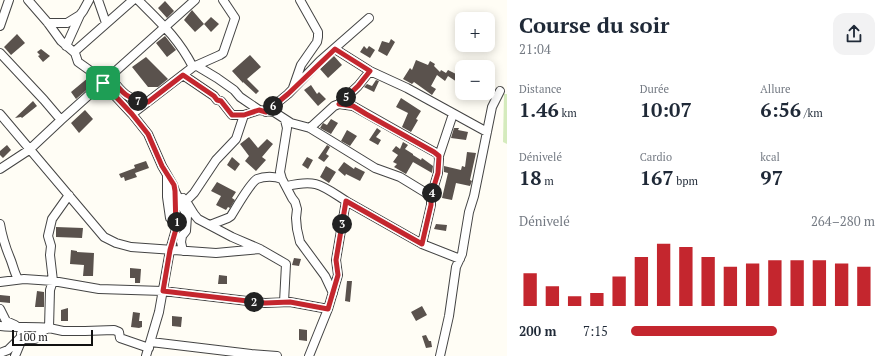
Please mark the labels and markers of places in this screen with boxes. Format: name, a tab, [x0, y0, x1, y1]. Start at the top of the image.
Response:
pin	[86, 66, 120, 100]
pin: 5	[336, 87, 356, 107]
pin: 7	[128, 91, 148, 111]
pin: 6	[263, 96, 283, 116]
pin: 4	[422, 183, 442, 203]
pin: 1	[167, 212, 187, 232]
pin: 3	[332, 214, 352, 234]
pin: 2	[244, 292, 264, 312]

